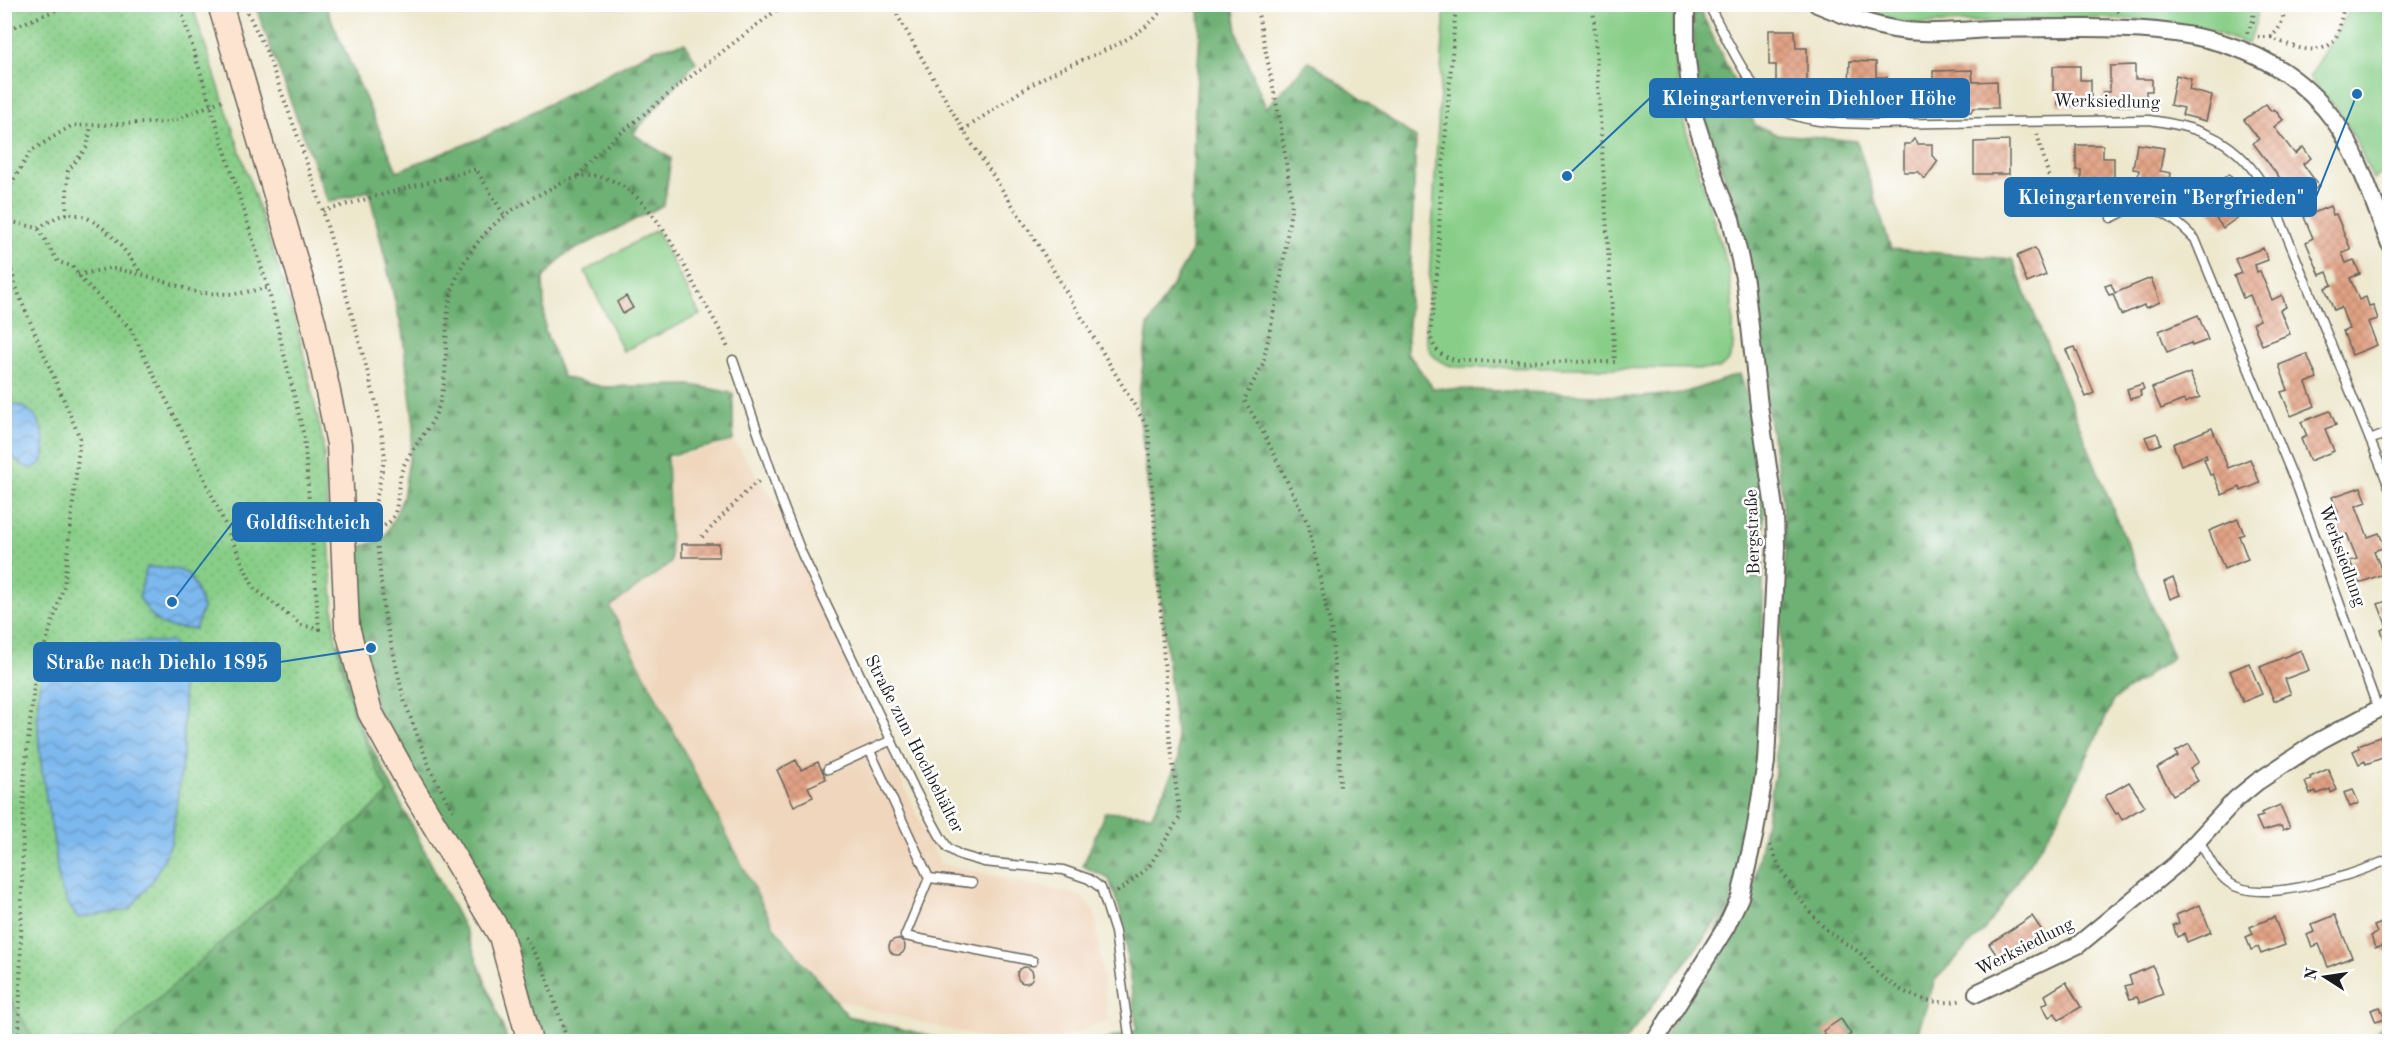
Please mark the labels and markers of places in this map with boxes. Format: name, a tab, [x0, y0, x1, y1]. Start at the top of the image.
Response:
callout: Kleingartenverein Diehloer Höhe	[1650, 79, 1969, 117]
callout: Kleingartenverein "Bergfrieden"	[2005, 178, 2316, 216]
callout: Goldfischteich	[233, 503, 382, 541]
callout: Straße nach Diehlo 1895	[34, 643, 280, 681]

